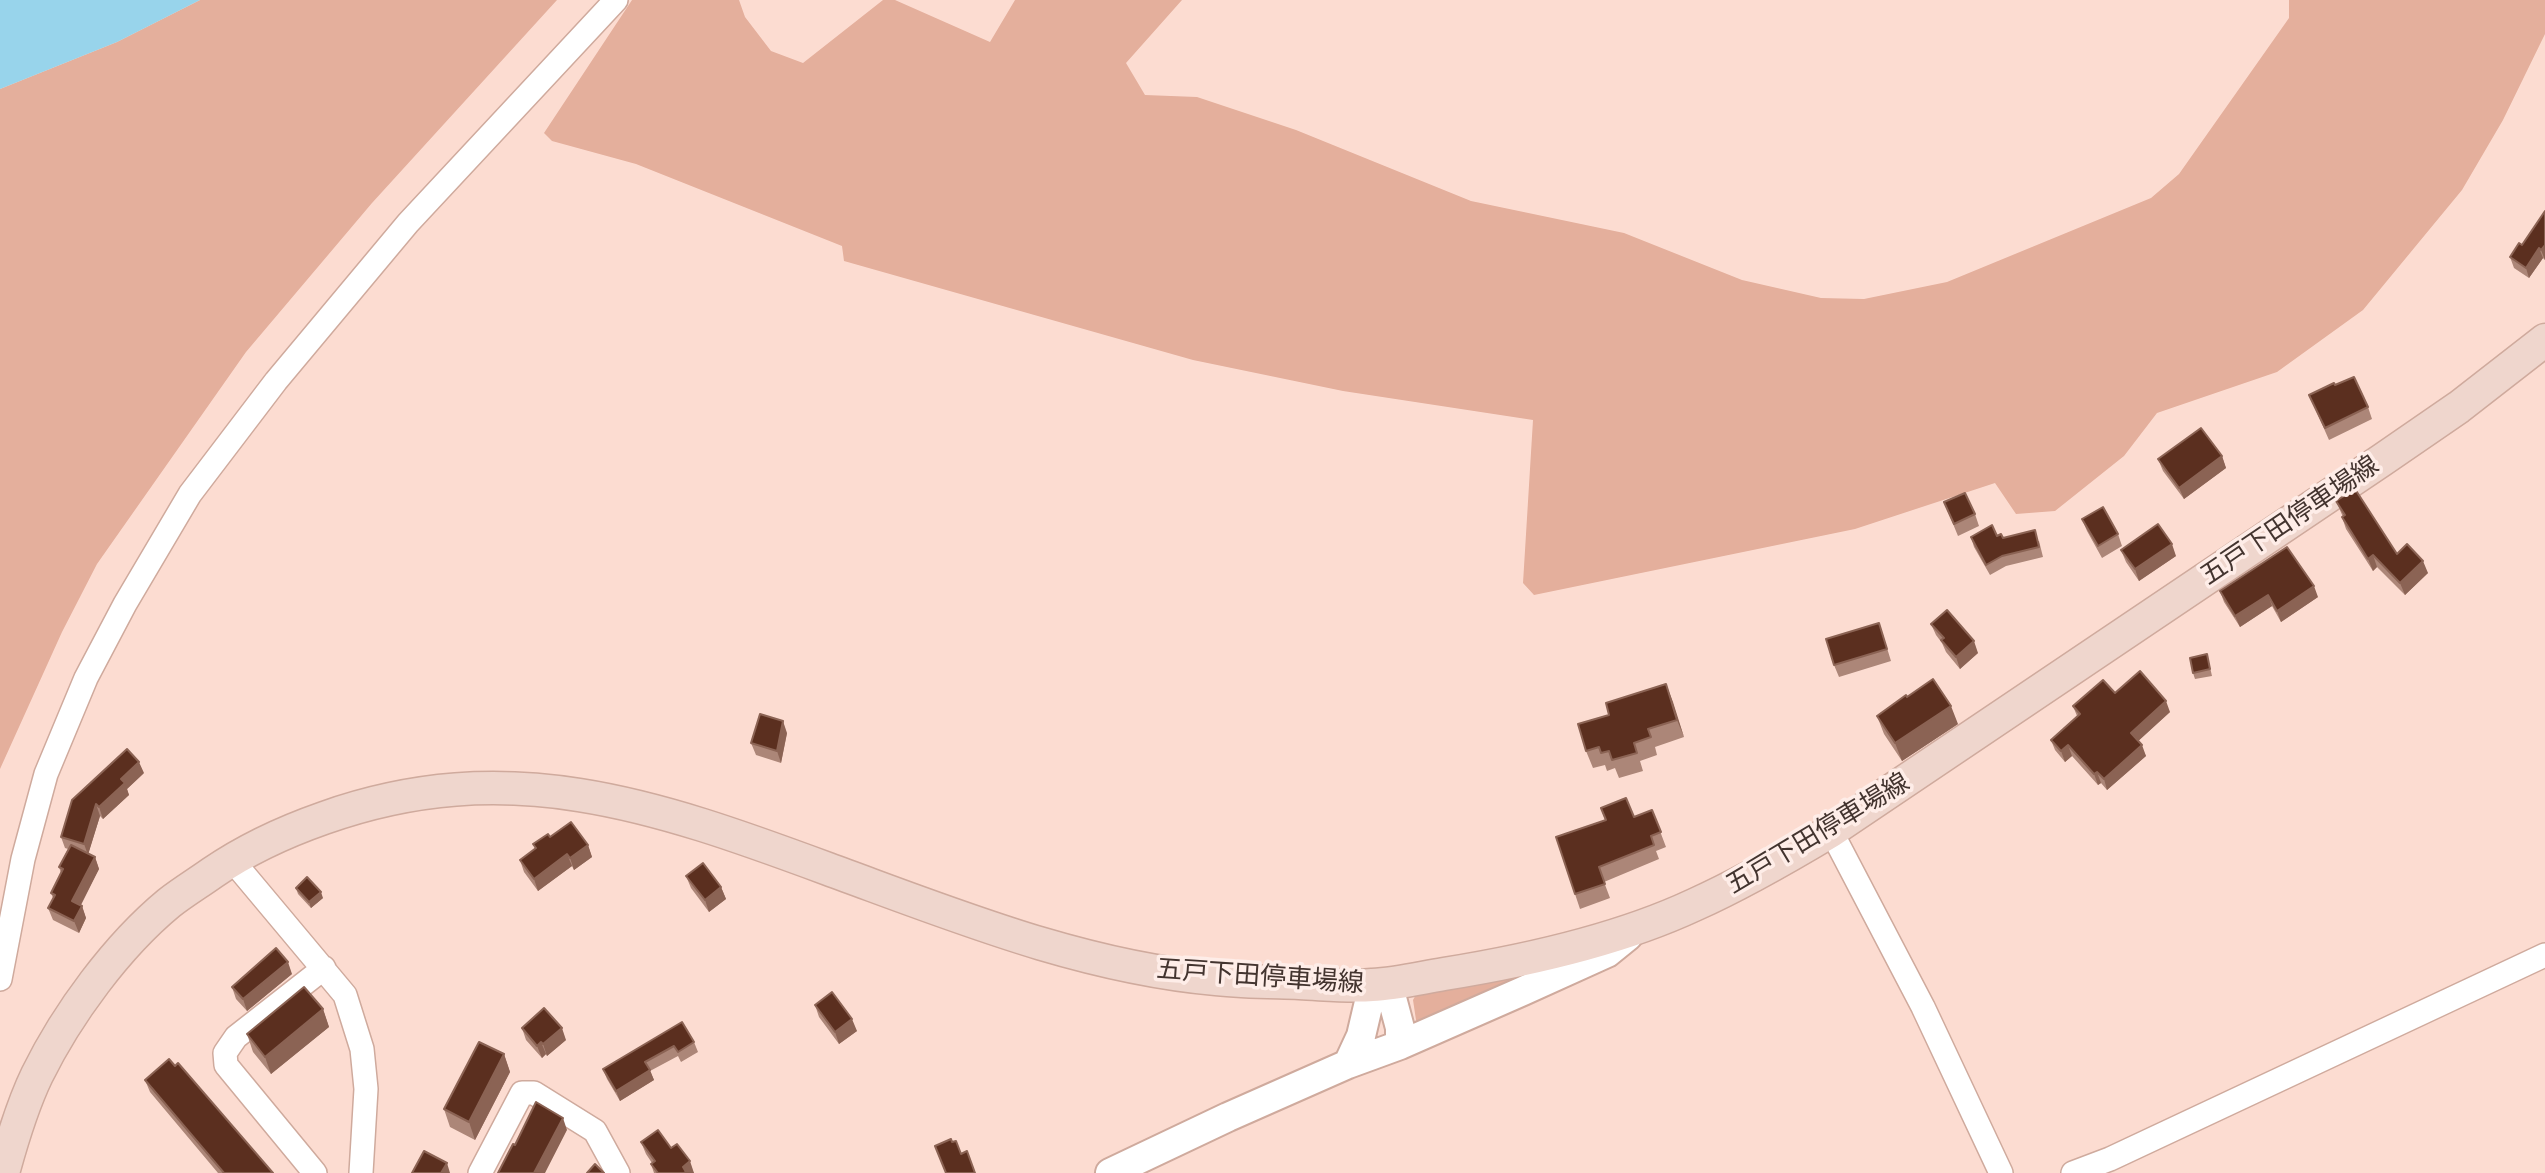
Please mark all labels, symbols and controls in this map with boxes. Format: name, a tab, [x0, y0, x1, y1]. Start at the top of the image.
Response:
street label: 五戸下田停車場線	[2195, 450, 2385, 592]
street label: 五戸下田停車場線	[1721, 767, 1915, 901]
street label: 五戸下田停車場線	[1155, 954, 1365, 1000]

